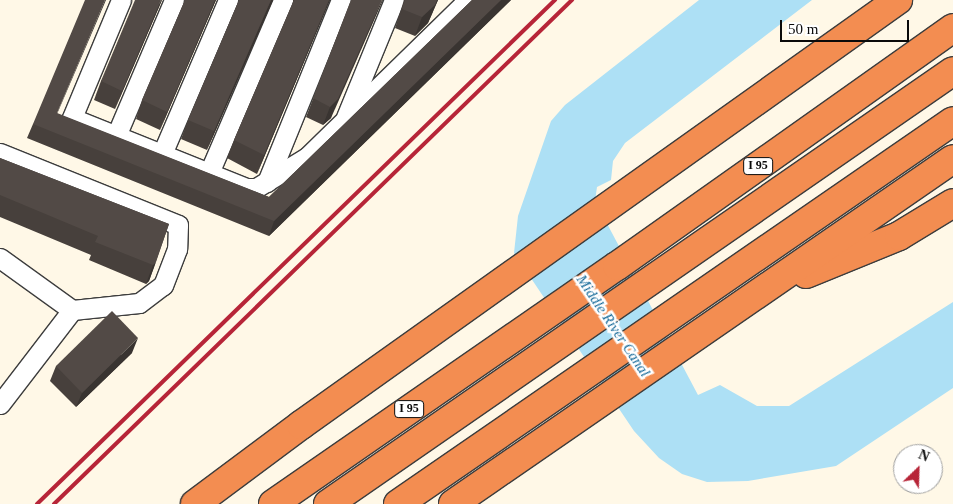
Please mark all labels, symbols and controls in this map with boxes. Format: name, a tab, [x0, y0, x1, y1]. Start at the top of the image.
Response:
scale bar	[783, 10, 912, 42]
text: 50 m	[788, 21, 818, 37]
road number: I 95	[743, 157, 773, 176]
water label: Middle River Canal	[572, 272, 654, 380]
road number: I 95	[394, 399, 424, 418]
north arrow	[893, 444, 943, 494]
text: N	[916, 447, 932, 465]

